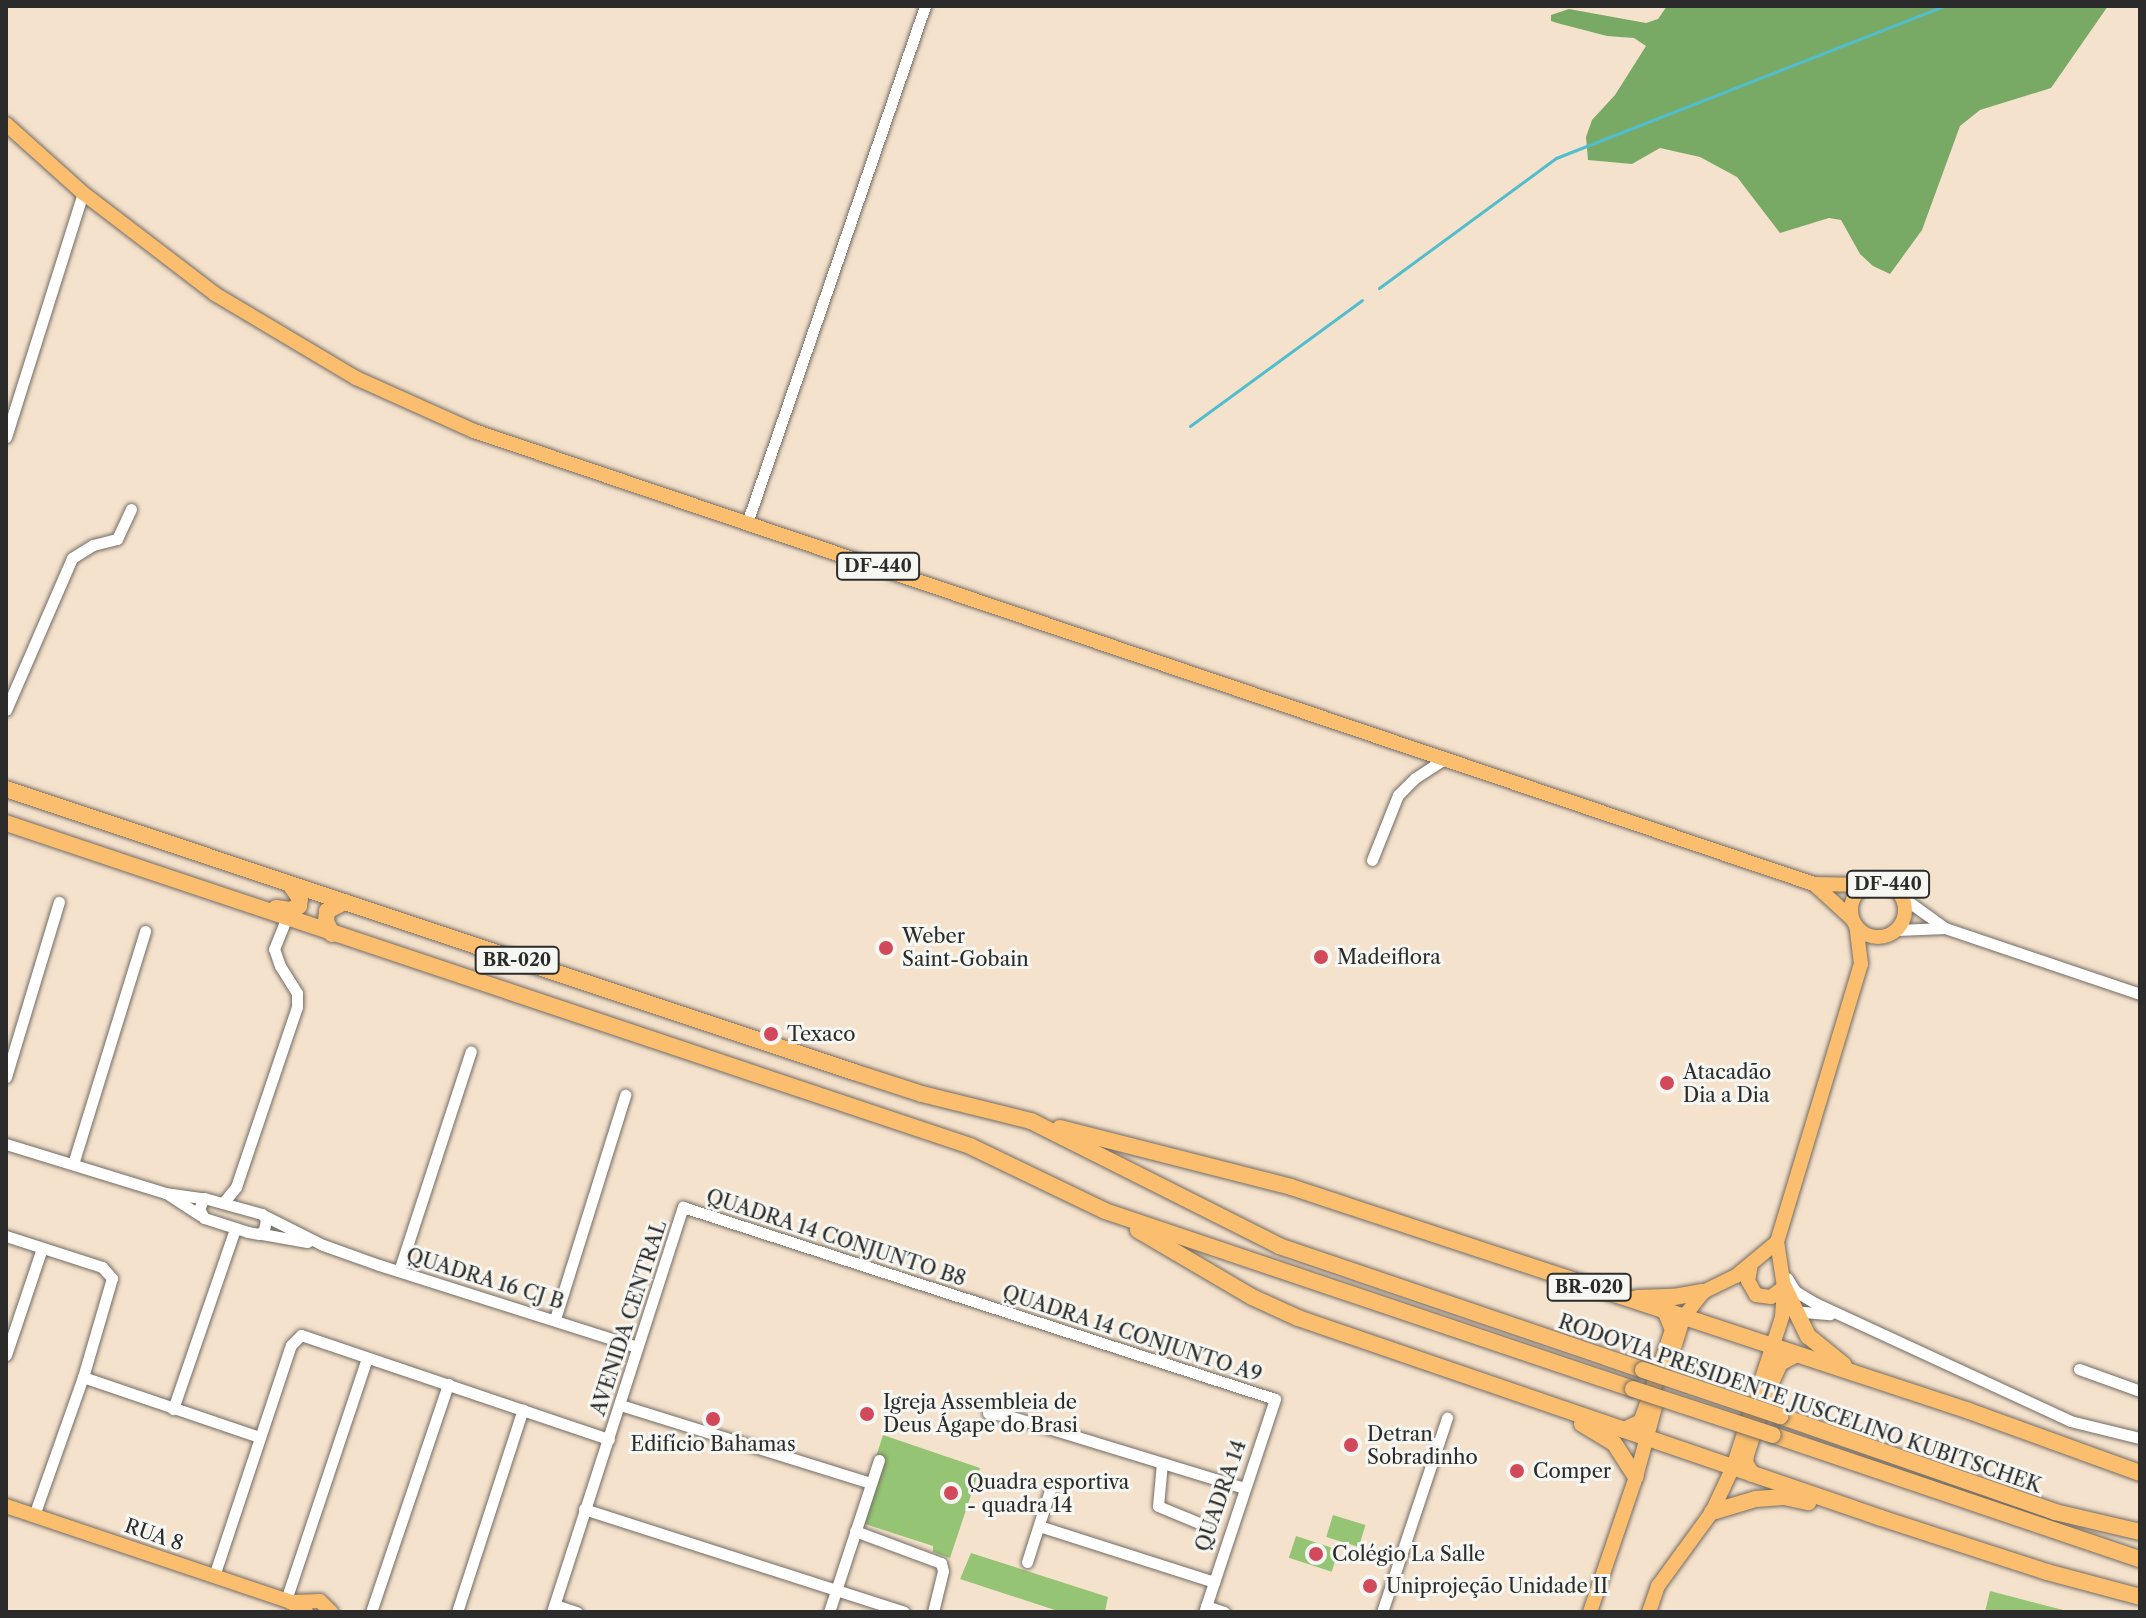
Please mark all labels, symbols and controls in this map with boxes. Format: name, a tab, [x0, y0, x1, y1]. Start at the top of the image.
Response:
road number: DF-440	[836, 552, 920, 580]
road number: DF-440	[1846, 870, 1930, 898]
place label: Weber Saint-Gobain	[902, 924, 1029, 971]
marker: Weber Saint-Gobain	[877, 939, 895, 957]
place label: Madeiflora	[1337, 945, 1441, 969]
road number: BR-020	[473, 946, 561, 974]
marker: Madeiflora	[1312, 948, 1330, 966]
place label: Texaco	[787, 1022, 855, 1046]
marker: Texaco	[762, 1025, 780, 1043]
place label: Atacadão Dia a Dia	[1683, 1060, 1771, 1107]
marker: Atacadão Dia a Dia	[1658, 1074, 1676, 1092]
street label: QUADRA 14 CONJUNTO B8	[703, 1184, 969, 1292]
street label: AVENIDA CENTRAL	[586, 1217, 672, 1419]
street label: QUADRA 16 CJ B	[403, 1244, 567, 1314]
road number: BR-020	[1545, 1273, 1633, 1301]
street label: QUADRA 14 CONJUNTO A9	[998, 1280, 1266, 1388]
street label: RODOVIA PRESIDENTE JUSCELINO KUBITSCHEK	[1555, 1310, 2045, 1498]
place label: Igreja Assembleia de Deus Ágape do Brasi	[883, 1390, 1079, 1437]
marker: Igreja Assembleia de Deus Ágape do Brasi	[858, 1405, 876, 1423]
marker: Edifício Bahamas	[704, 1410, 722, 1428]
place label: Detran Sobradinho	[1367, 1422, 1478, 1469]
place label: Edifício Bahamas	[630, 1432, 796, 1456]
marker: Detran Sobradinho	[1342, 1436, 1360, 1454]
street label: QUADRA 14	[1191, 1437, 1251, 1555]
place label: Comper	[1533, 1459, 1611, 1483]
marker: Comper	[1508, 1462, 1526, 1480]
place label: Quadra esportiva - quadra 14	[967, 1470, 1130, 1517]
marker: Quadra esportiva - quadra 14	[942, 1484, 960, 1502]
street label: RUA 8	[121, 1514, 187, 1556]
place label: Colégio La Salle	[1332, 1542, 1486, 1566]
marker: Colégio La Salle	[1307, 1545, 1325, 1563]
place label: Uniprojeção Unidade II	[1386, 1574, 1608, 1598]
marker: Uniprojeção Unidade II	[1361, 1577, 1379, 1595]

